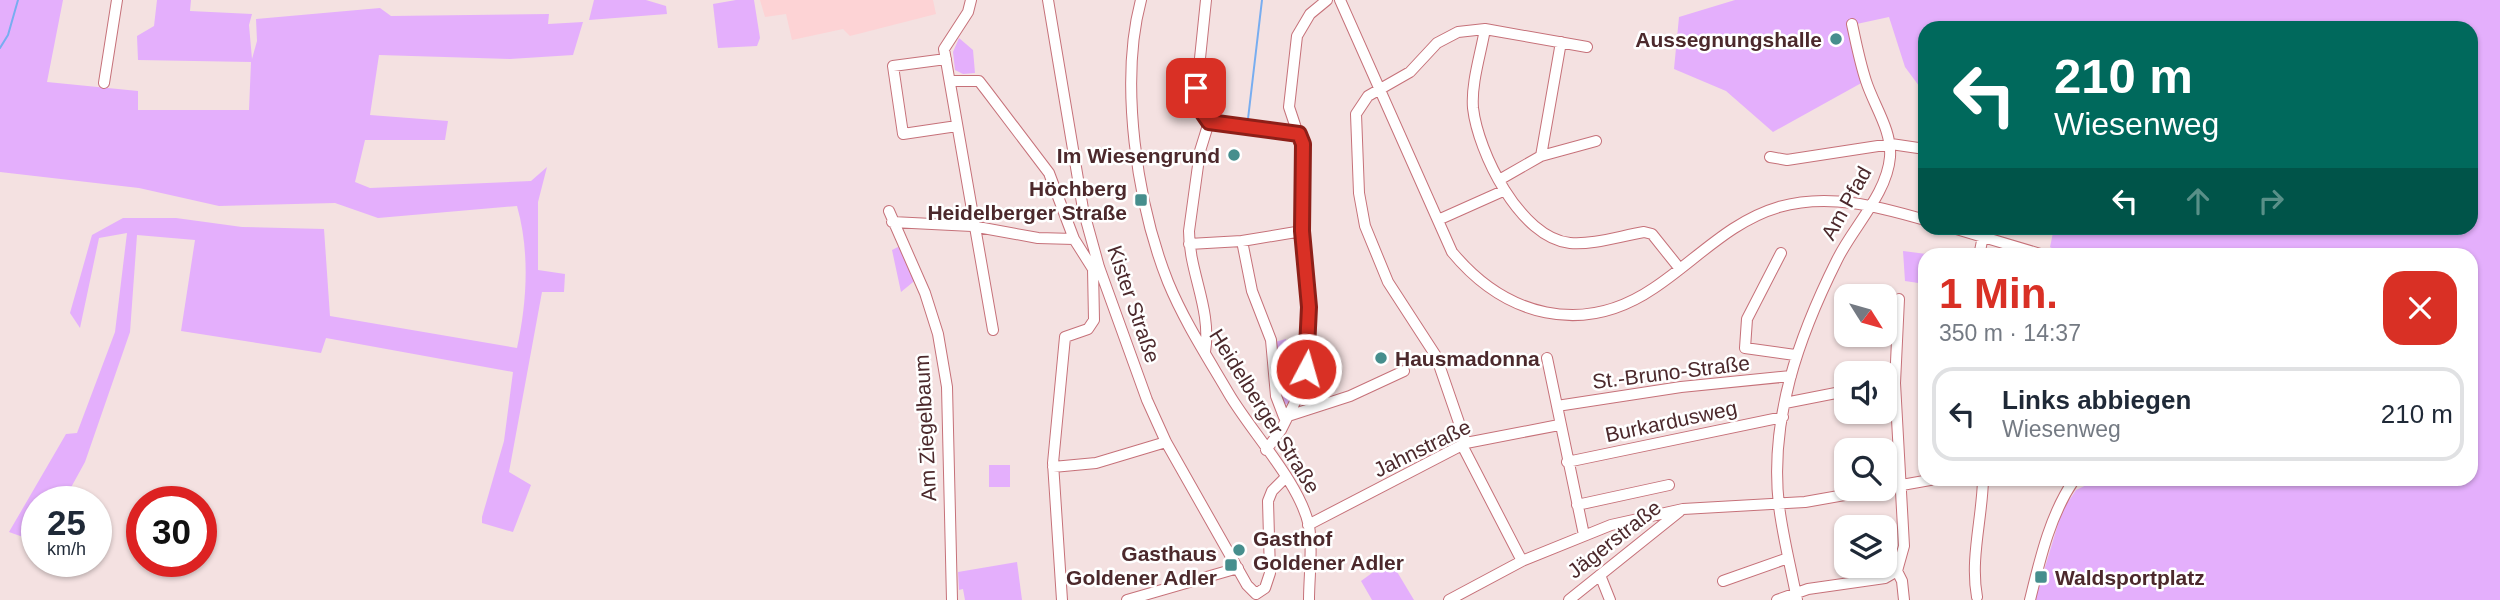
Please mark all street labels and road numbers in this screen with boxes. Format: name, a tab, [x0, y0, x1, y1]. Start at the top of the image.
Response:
street label: Am Pfad	[1816, 162, 1876, 244]
street label: Kister Straße	[1103, 242, 1165, 366]
street label: Heidelberger Straße	[1205, 325, 1325, 497]
street label: St.-Bruno-Straße	[1591, 351, 1751, 393]
street label: Am Ziegelbaum	[910, 354, 940, 502]
street label: Burkardusweg	[1603, 396, 1739, 446]
street label: Jahnstraße	[1370, 415, 1474, 481]
street label: Jägerstraße	[1563, 495, 1665, 583]

